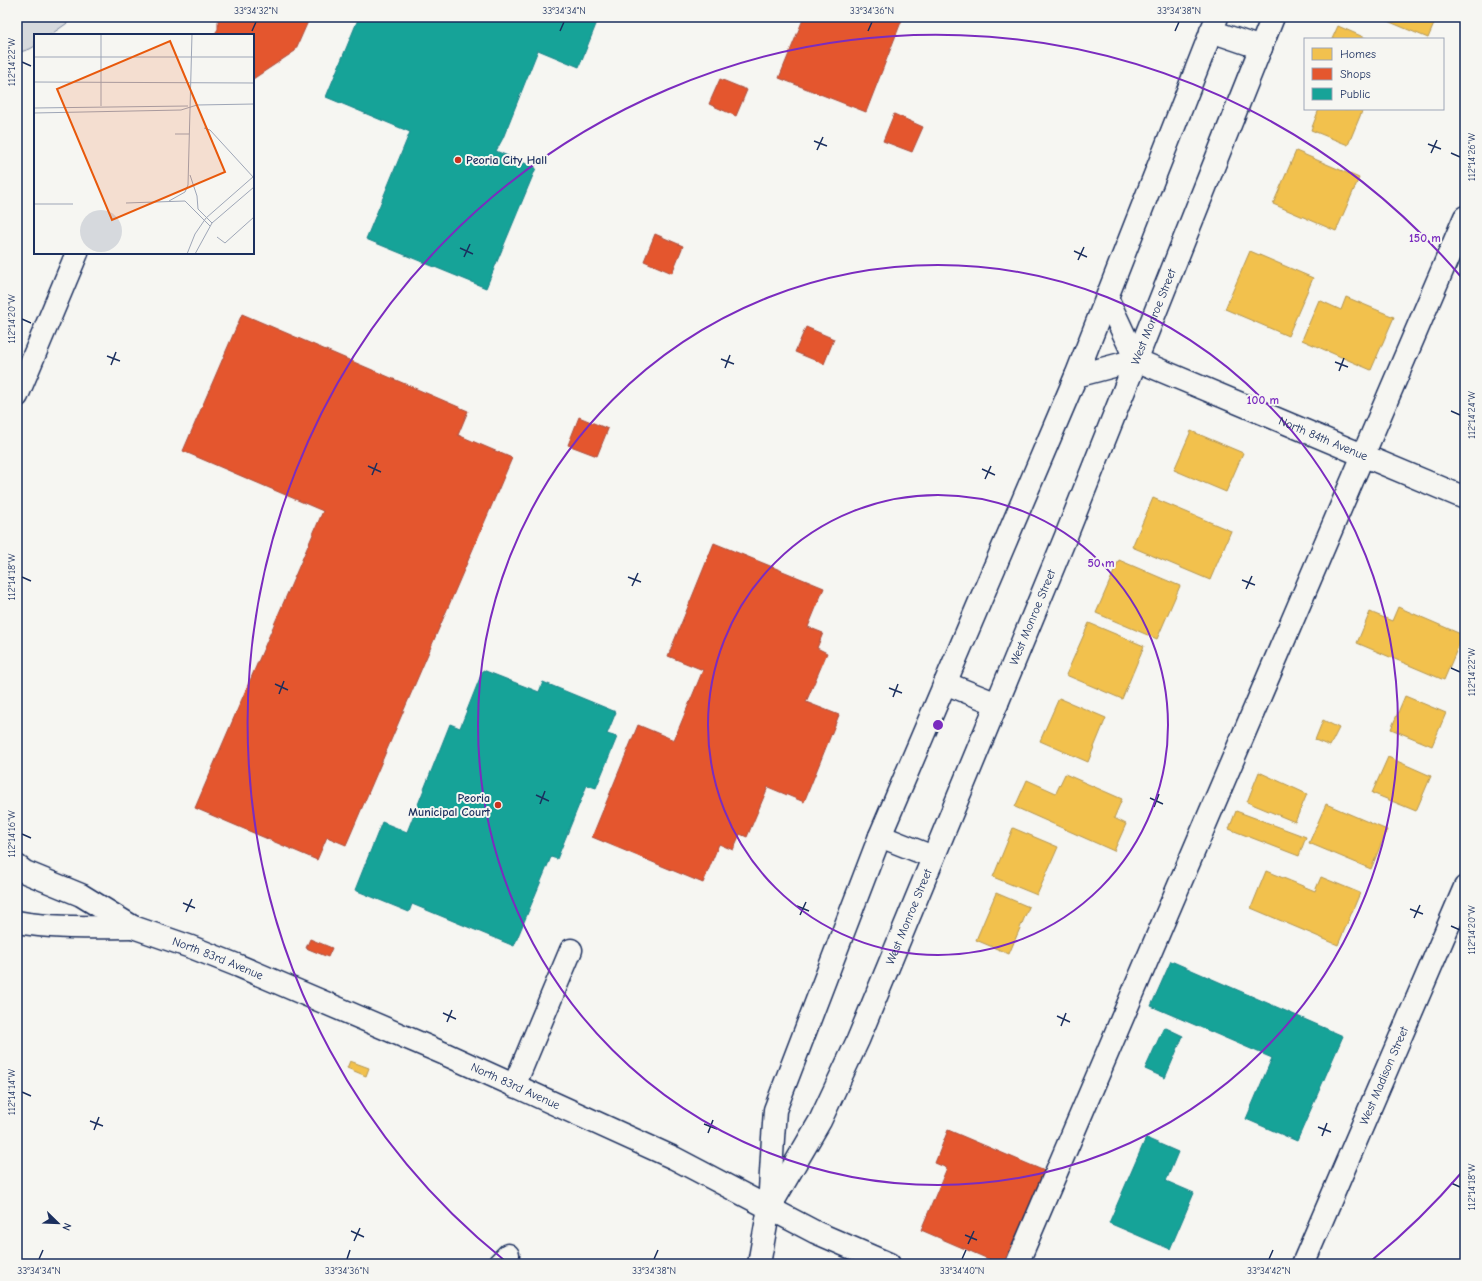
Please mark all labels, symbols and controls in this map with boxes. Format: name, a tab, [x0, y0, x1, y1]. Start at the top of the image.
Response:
text: 33°34'32"N	[234, 5, 278, 17]
text: 33°34'34"N	[542, 5, 586, 17]
text: 33°34'36"N	[850, 5, 894, 17]
text: 33°34'38"N	[1157, 5, 1201, 17]
inset map	[34, 34, 254, 254]
text: 112°14'22"W	[6, 38, 18, 86]
legend	[1304, 38, 1444, 110]
text: Homes	[1340, 47, 1376, 61]
text: Shops	[1340, 67, 1371, 81]
text: Public	[1340, 87, 1371, 101]
text: 112°14'26"W	[1466, 132, 1478, 181]
place label: Peoria City Hall	[466, 153, 547, 167]
marker: Peoria City Hall	[453, 155, 463, 165]
text: 150 m	[1409, 231, 1441, 245]
street label: West Monroe Street	[1128, 266, 1179, 367]
text: 112°14'20"W	[6, 294, 18, 344]
text: 112°14'24"W	[1466, 391, 1478, 439]
text: 100 m	[1247, 393, 1279, 407]
street label: North 84th Avenue	[1277, 414, 1370, 463]
text: 112°14'18"W	[6, 553, 18, 600]
text: 50 m	[1087, 556, 1115, 570]
street label: West Monroe Street	[1006, 567, 1059, 667]
text: 112°14'22"W	[1466, 648, 1478, 696]
centre of rings	[931, 718, 945, 732]
place label: Peoria Municipal Court	[408, 791, 491, 819]
marker: Peoria Municipal Court	[493, 800, 503, 810]
text: 112°14'16"W	[6, 810, 18, 858]
street label: West Monroe Street	[883, 866, 935, 967]
text: 112°14'20"W	[1466, 905, 1478, 955]
street label: North 83rd Avenue	[171, 934, 265, 983]
street label: West Madison Street	[1357, 1024, 1411, 1127]
street label: North 83rd Avenue	[469, 1060, 562, 1112]
text: 112°14'14"W	[6, 1068, 18, 1115]
text: 112°14'18"W	[1466, 1163, 1478, 1210]
north arrow	[38, 1203, 78, 1243]
text: N	[59, 1221, 74, 1233]
text: 33°34'34"N	[17, 1265, 61, 1277]
text: 33°34'36"N	[325, 1265, 369, 1277]
text: 33°34'38"N	[632, 1265, 676, 1277]
text: 33°34'40"N	[940, 1265, 984, 1277]
text: 33°34'42"N	[1247, 1265, 1291, 1277]

